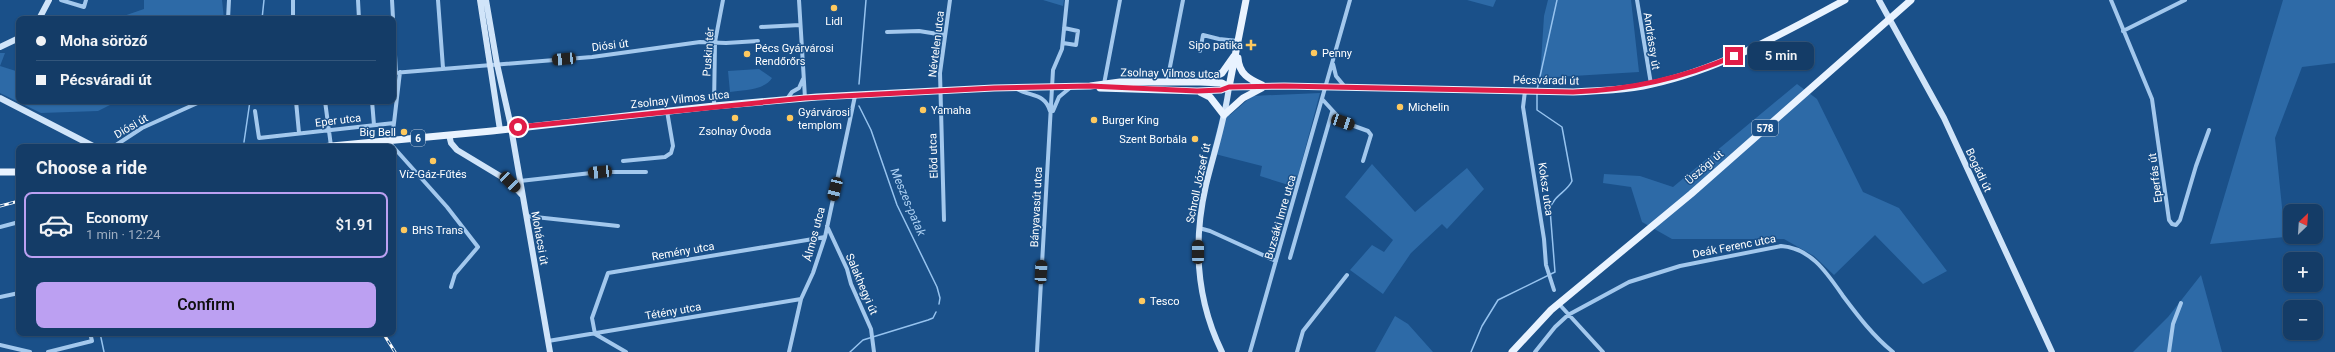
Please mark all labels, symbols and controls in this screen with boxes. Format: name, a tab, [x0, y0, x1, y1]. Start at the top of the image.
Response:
marker: Lidl	[829, 3, 839, 13]
street label: Névtelen utca	[926, 10, 947, 78]
street label: Andrássy út	[1641, 11, 1663, 71]
place label: Lidl	[825, 15, 843, 28]
street label: Puskin tér	[700, 27, 717, 77]
text: Moha söröző	[60, 32, 148, 50]
street label: Diósi út	[591, 37, 630, 54]
place label: Sipo patika	[1189, 39, 1243, 52]
marker: Sipo patika	[1246, 40, 1256, 50]
place label: Pécs Gyárvárosi Rendőrőrs	[755, 42, 834, 68]
callout: 5 min	[1748, 42, 1814, 70]
place label: Penny	[1322, 47, 1353, 60]
route end	[1725, 47, 1743, 65]
marker: Penny	[1309, 48, 1319, 58]
text: 5 min	[1765, 48, 1797, 63]
marker: Pécs Gyárvárosi Rendőrőrs	[742, 49, 752, 59]
car	[552, 52, 576, 66]
street label: Zsolnay Vilmos utca	[1120, 66, 1220, 81]
text: Pécsváradi út	[60, 71, 152, 89]
street label: Pécsváradi út	[1513, 73, 1580, 88]
street label: Zsolnay Vilmos utca	[630, 88, 730, 111]
place label: Michelin	[1408, 101, 1449, 114]
marker: Michelin	[1395, 102, 1405, 112]
place label: Yamaha	[931, 104, 971, 117]
marker: Yamaha	[918, 105, 928, 115]
place label: Gyárvárosi templom	[798, 106, 850, 132]
street label: Diósi út	[112, 111, 151, 141]
street label: Eper utca	[314, 111, 362, 130]
car	[1330, 112, 1356, 132]
marker: Zsolnay Óvoda	[730, 113, 740, 123]
marker: Gyárvárosi templom	[785, 113, 795, 123]
place label: Burger King	[1102, 114, 1159, 127]
marker: Burger King	[1089, 115, 1099, 125]
route start	[509, 118, 527, 136]
road number: 578	[1752, 120, 1778, 136]
place label: Zsolnay Óvoda	[699, 125, 771, 138]
place label: Big Bell	[360, 126, 396, 139]
marker: Big Bell	[399, 127, 409, 137]
road number: 6	[411, 130, 425, 146]
street label: Előd utca	[926, 133, 941, 179]
place label: Szent Borbála	[1119, 133, 1187, 146]
marker: Szent Borbála	[1190, 134, 1200, 144]
street label: Schroll József út	[1184, 141, 1213, 224]
street label: Bogádi út	[1963, 146, 1994, 194]
street label: Üszögi út	[1683, 147, 1726, 187]
street label: Eperfás út	[2146, 152, 2165, 204]
marker: Víz-Gáz-Fűtés	[428, 156, 438, 166]
text: Choose a ride	[36, 157, 147, 178]
street label: Koksz utca	[1535, 161, 1556, 217]
car	[587, 165, 613, 179]
water label: Meszes-patak	[887, 166, 929, 239]
street label: Bányavasút utca	[1028, 166, 1045, 248]
place label: Víz-Gáz-Fűtés	[399, 168, 467, 181]
car	[497, 169, 523, 195]
street label: Buzsáki Imre utca	[1262, 173, 1299, 261]
car	[826, 176, 844, 202]
north arrow	[2283, 204, 2323, 244]
map controls	[2283, 204, 2323, 340]
street label: Álmos utca	[801, 206, 828, 263]
icon: car	[38, 207, 74, 243]
text: Economy	[86, 209, 148, 227]
street label: Mohácsi út	[528, 210, 551, 266]
text: $1.91	[335, 216, 374, 234]
place label: BHS Trans	[412, 224, 463, 237]
marker: BHS Trans	[399, 225, 409, 235]
text: 1 min · 12:24	[86, 227, 161, 242]
street label: Deák Ferenc utca	[1691, 232, 1777, 261]
street label: Remény utca	[651, 240, 715, 263]
car	[1192, 240, 1204, 264]
street label: Salakhegyi út	[843, 252, 880, 317]
button: +	[2283, 252, 2323, 292]
car	[1034, 260, 1048, 284]
button: Confirm	[36, 282, 376, 328]
place label: Tesco	[1150, 295, 1180, 308]
marker: Tesco	[1137, 296, 1147, 306]
street label: Tétény utca	[644, 300, 702, 323]
button: −	[2283, 300, 2323, 340]

